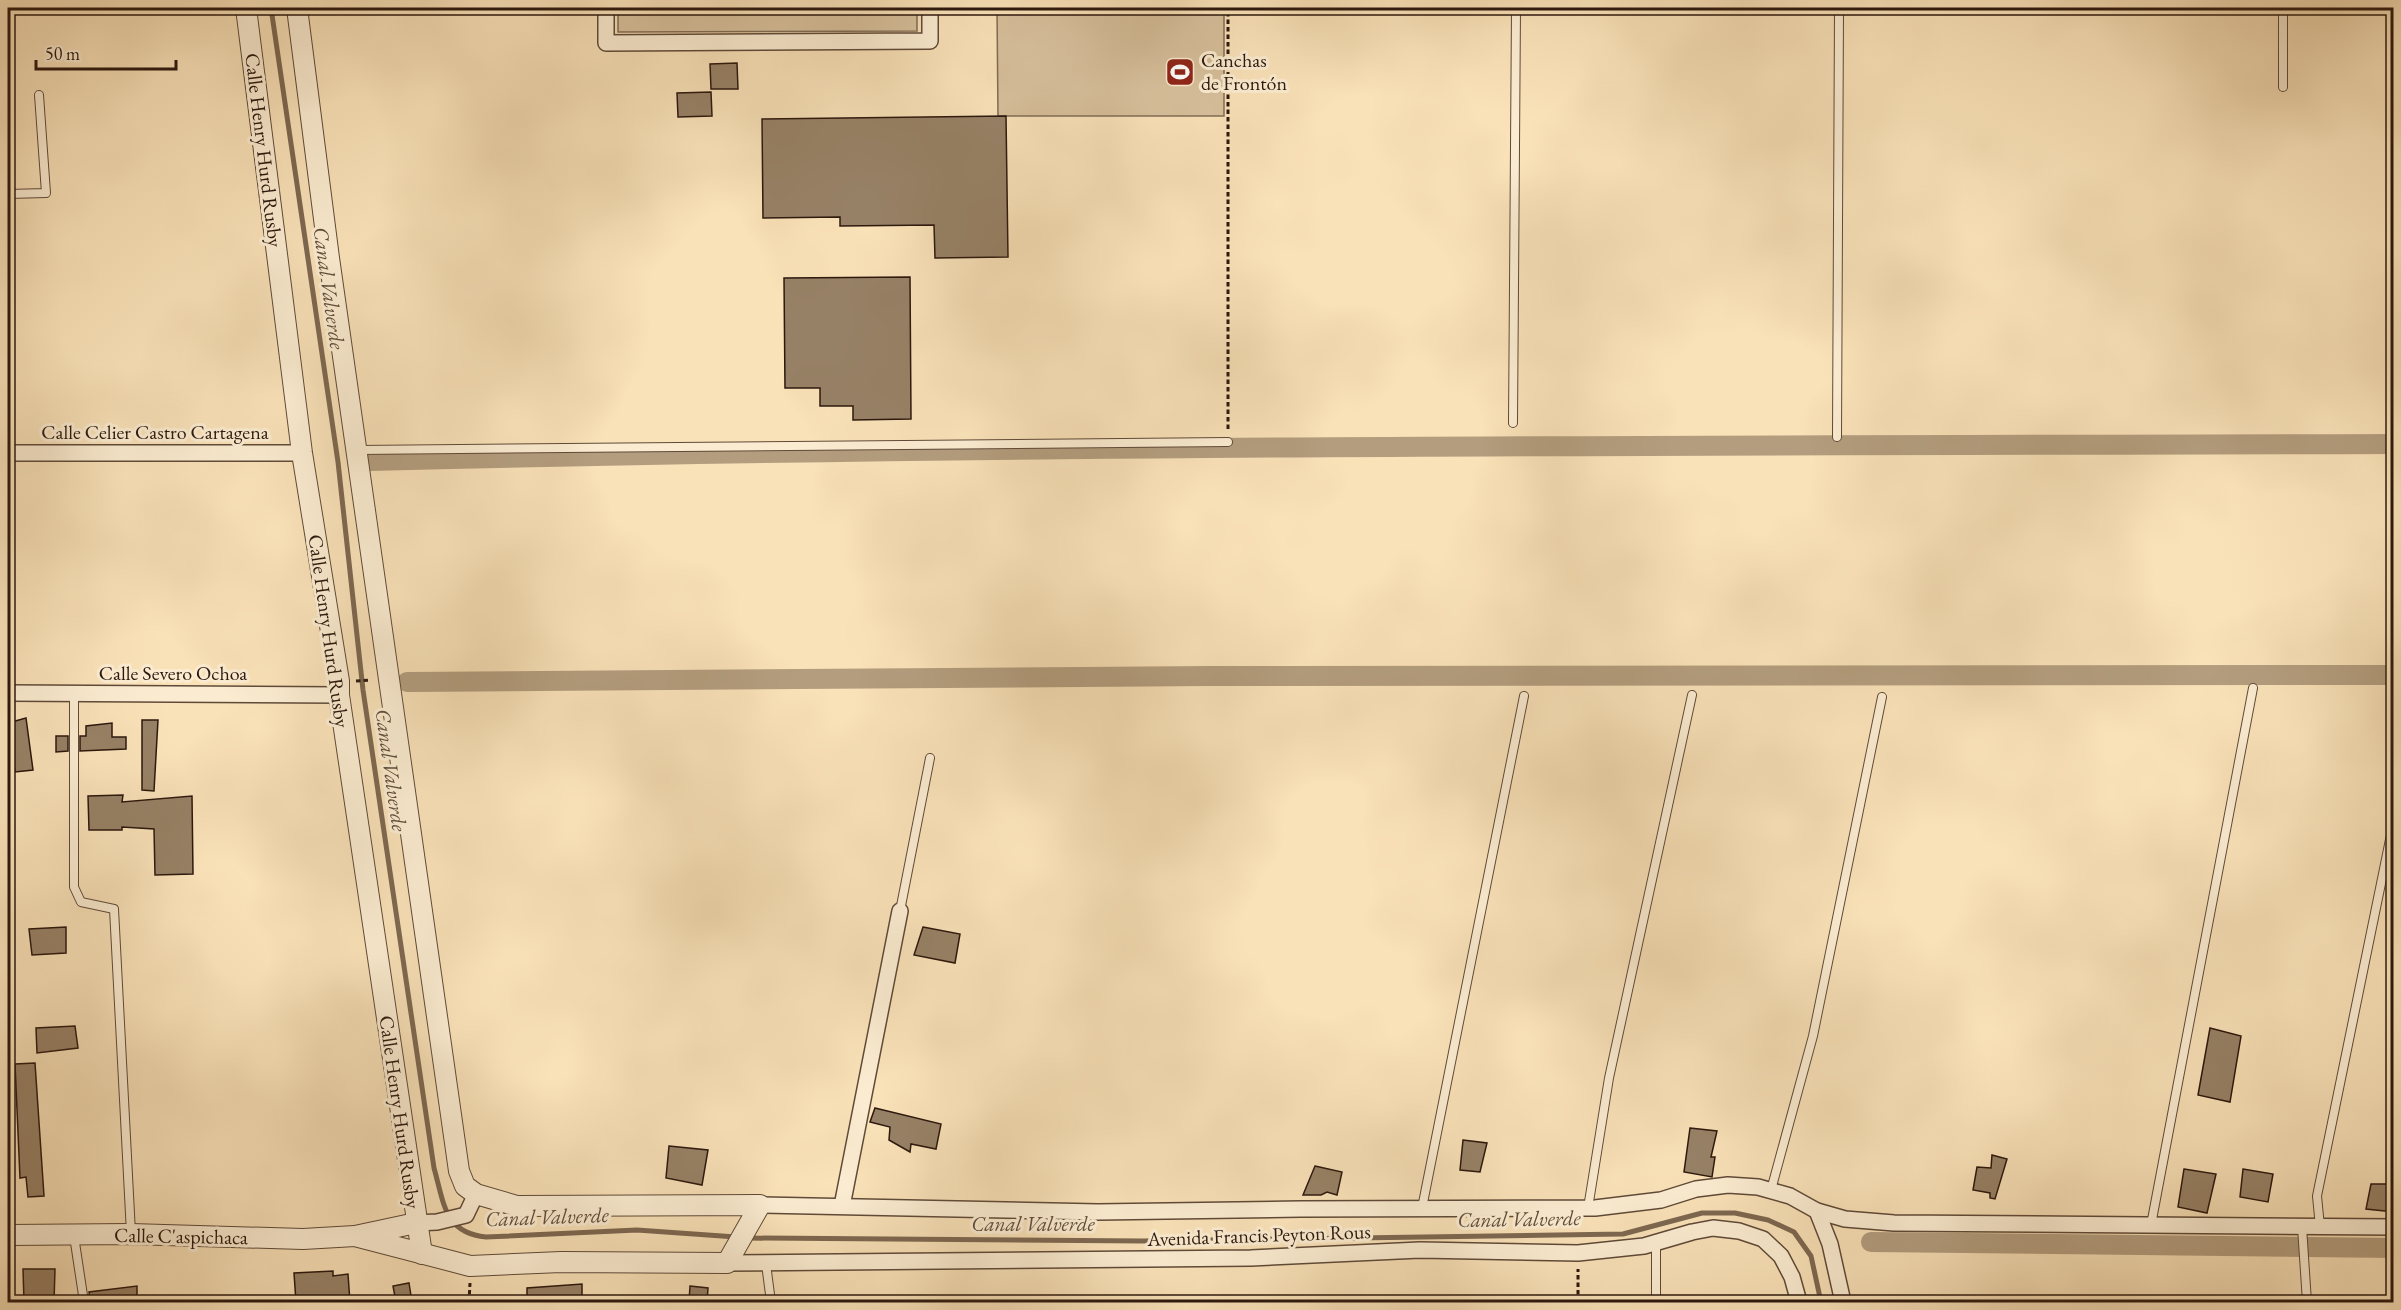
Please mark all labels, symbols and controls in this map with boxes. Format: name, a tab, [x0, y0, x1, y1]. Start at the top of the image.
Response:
scale bar	[36, 33, 176, 71]
text: 50 m	[45, 42, 80, 65]
place label: Canchas de Frontón	[1201, 47, 1287, 96]
street label: Calle Henry Hurd Rusby	[239, 52, 289, 249]
sports icon: Canchas de Frontón	[1164, 56, 1196, 88]
water label: Canal Valverde	[308, 225, 352, 352]
street label: Calle Celier Castro Cartagena	[41, 419, 269, 445]
street label: Calle Henry Hurd Rusby	[303, 533, 355, 730]
street label: Calle Severo Ochoa	[99, 660, 247, 686]
water label: Canal Valverde	[370, 707, 414, 834]
street label: Calle Henry Hurd Rusby	[374, 1014, 426, 1211]
water label: Canal Valverde	[485, 1201, 610, 1232]
water label: Canal Valverde	[1457, 1204, 1582, 1233]
water label: Canal Valverde	[971, 1210, 1095, 1237]
street label: Avenida Francis Peyton Rous	[1146, 1218, 1371, 1252]
street label: Calle C'aspichaca	[114, 1222, 248, 1250]

